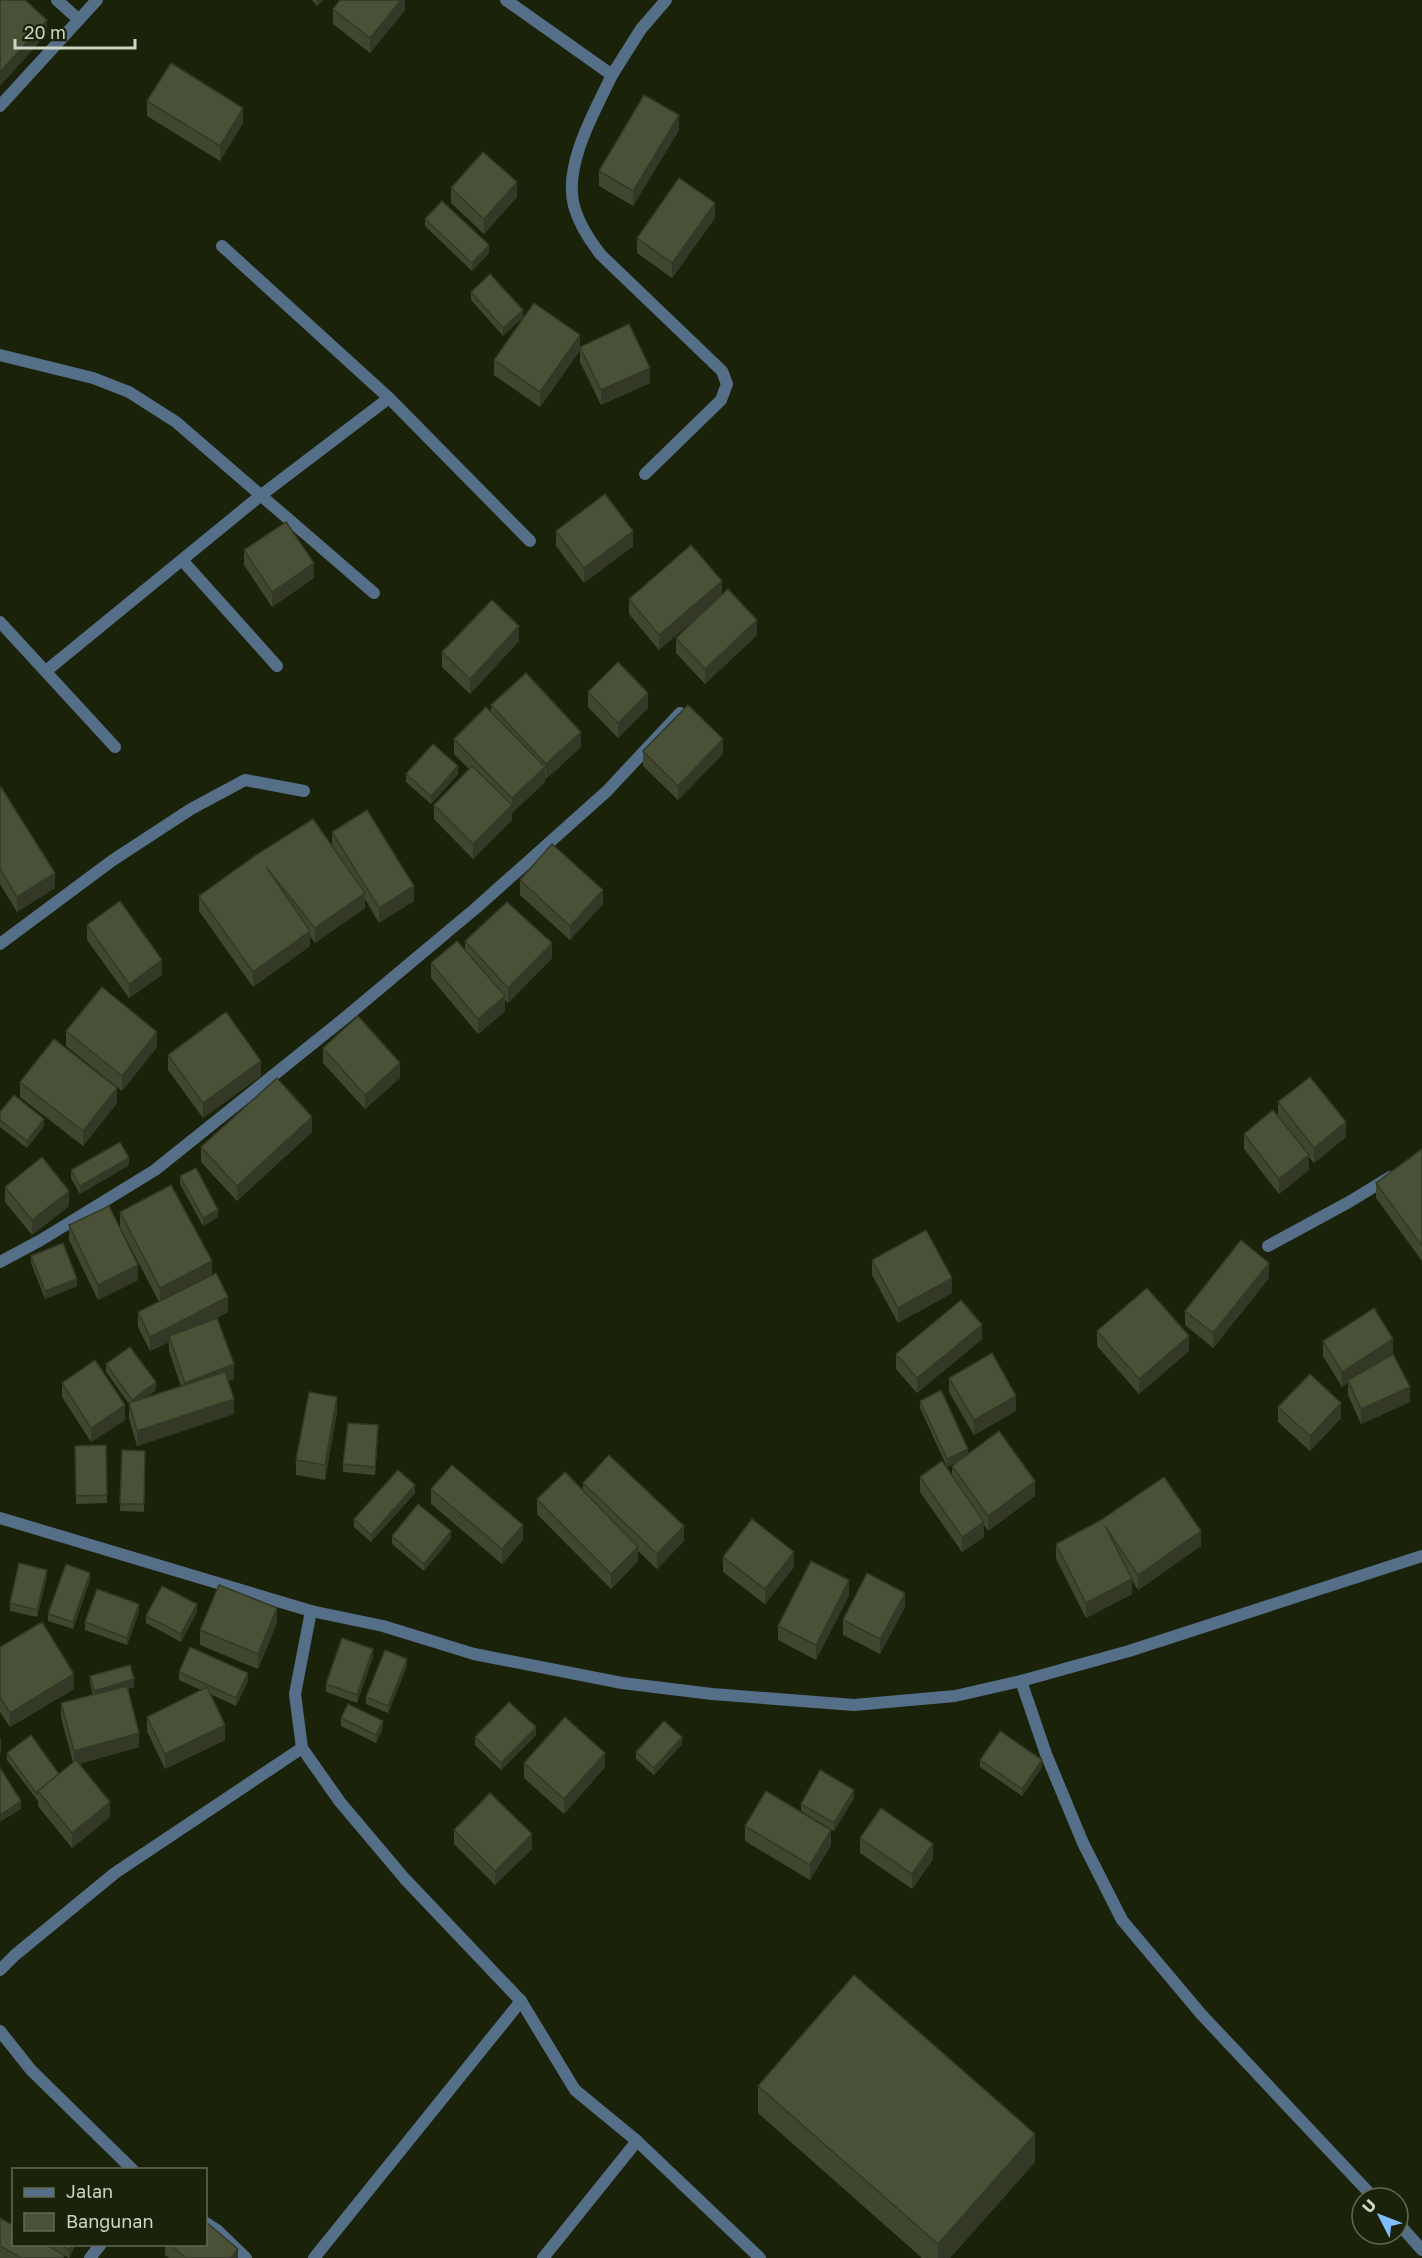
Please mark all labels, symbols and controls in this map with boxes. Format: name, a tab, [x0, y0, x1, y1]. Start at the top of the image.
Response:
scale bar	[15, 12, 135, 50]
text: 20 m	[24, 21, 66, 43]
legend	[12, 2168, 207, 2246]
text: Jalan	[66, 2180, 113, 2202]
north arrow	[1350, 2186, 1410, 2246]
text: U	[1358, 2195, 1380, 2217]
text: Bangunan	[66, 2210, 154, 2232]

